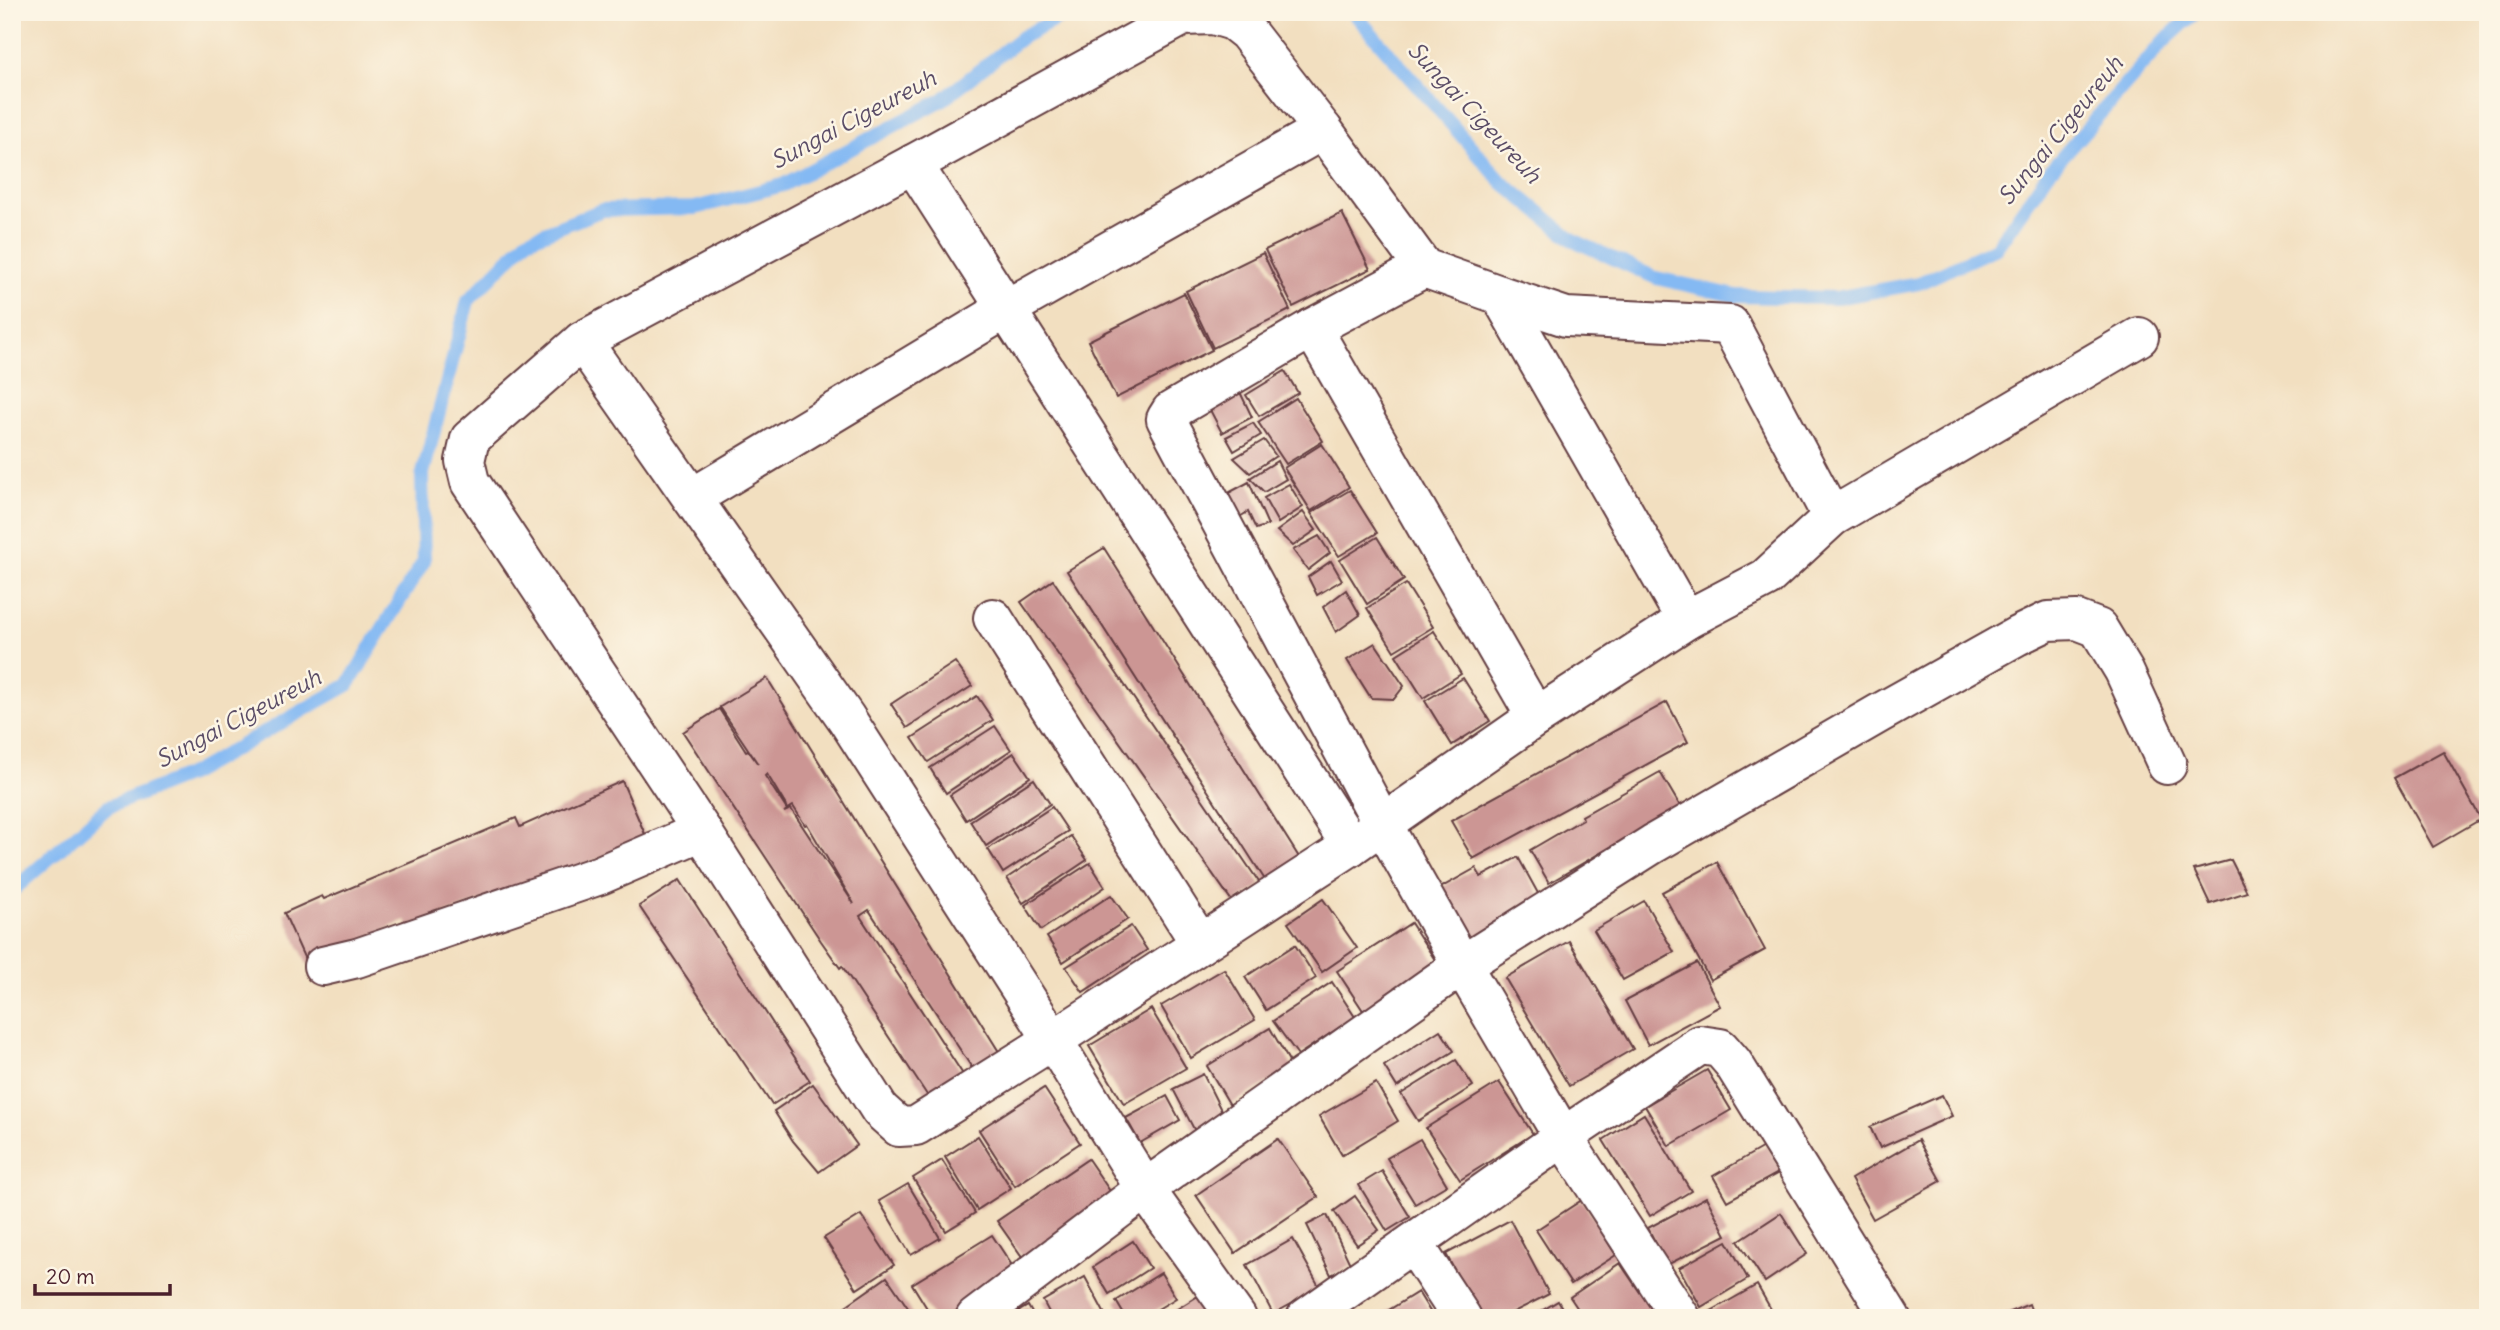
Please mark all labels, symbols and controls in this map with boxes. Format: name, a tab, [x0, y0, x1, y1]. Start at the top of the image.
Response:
water label: Sungai Cigeureuh	[1402, 35, 1548, 189]
water label: Sungai Cigeureuh	[1991, 49, 2129, 210]
water label: Sungai Cigeureuh	[765, 63, 941, 175]
water label: Sungai Cigeureuh	[150, 662, 326, 774]
scale bar	[35, 1253, 170, 1297]
text: 20 m	[46, 1263, 95, 1290]

